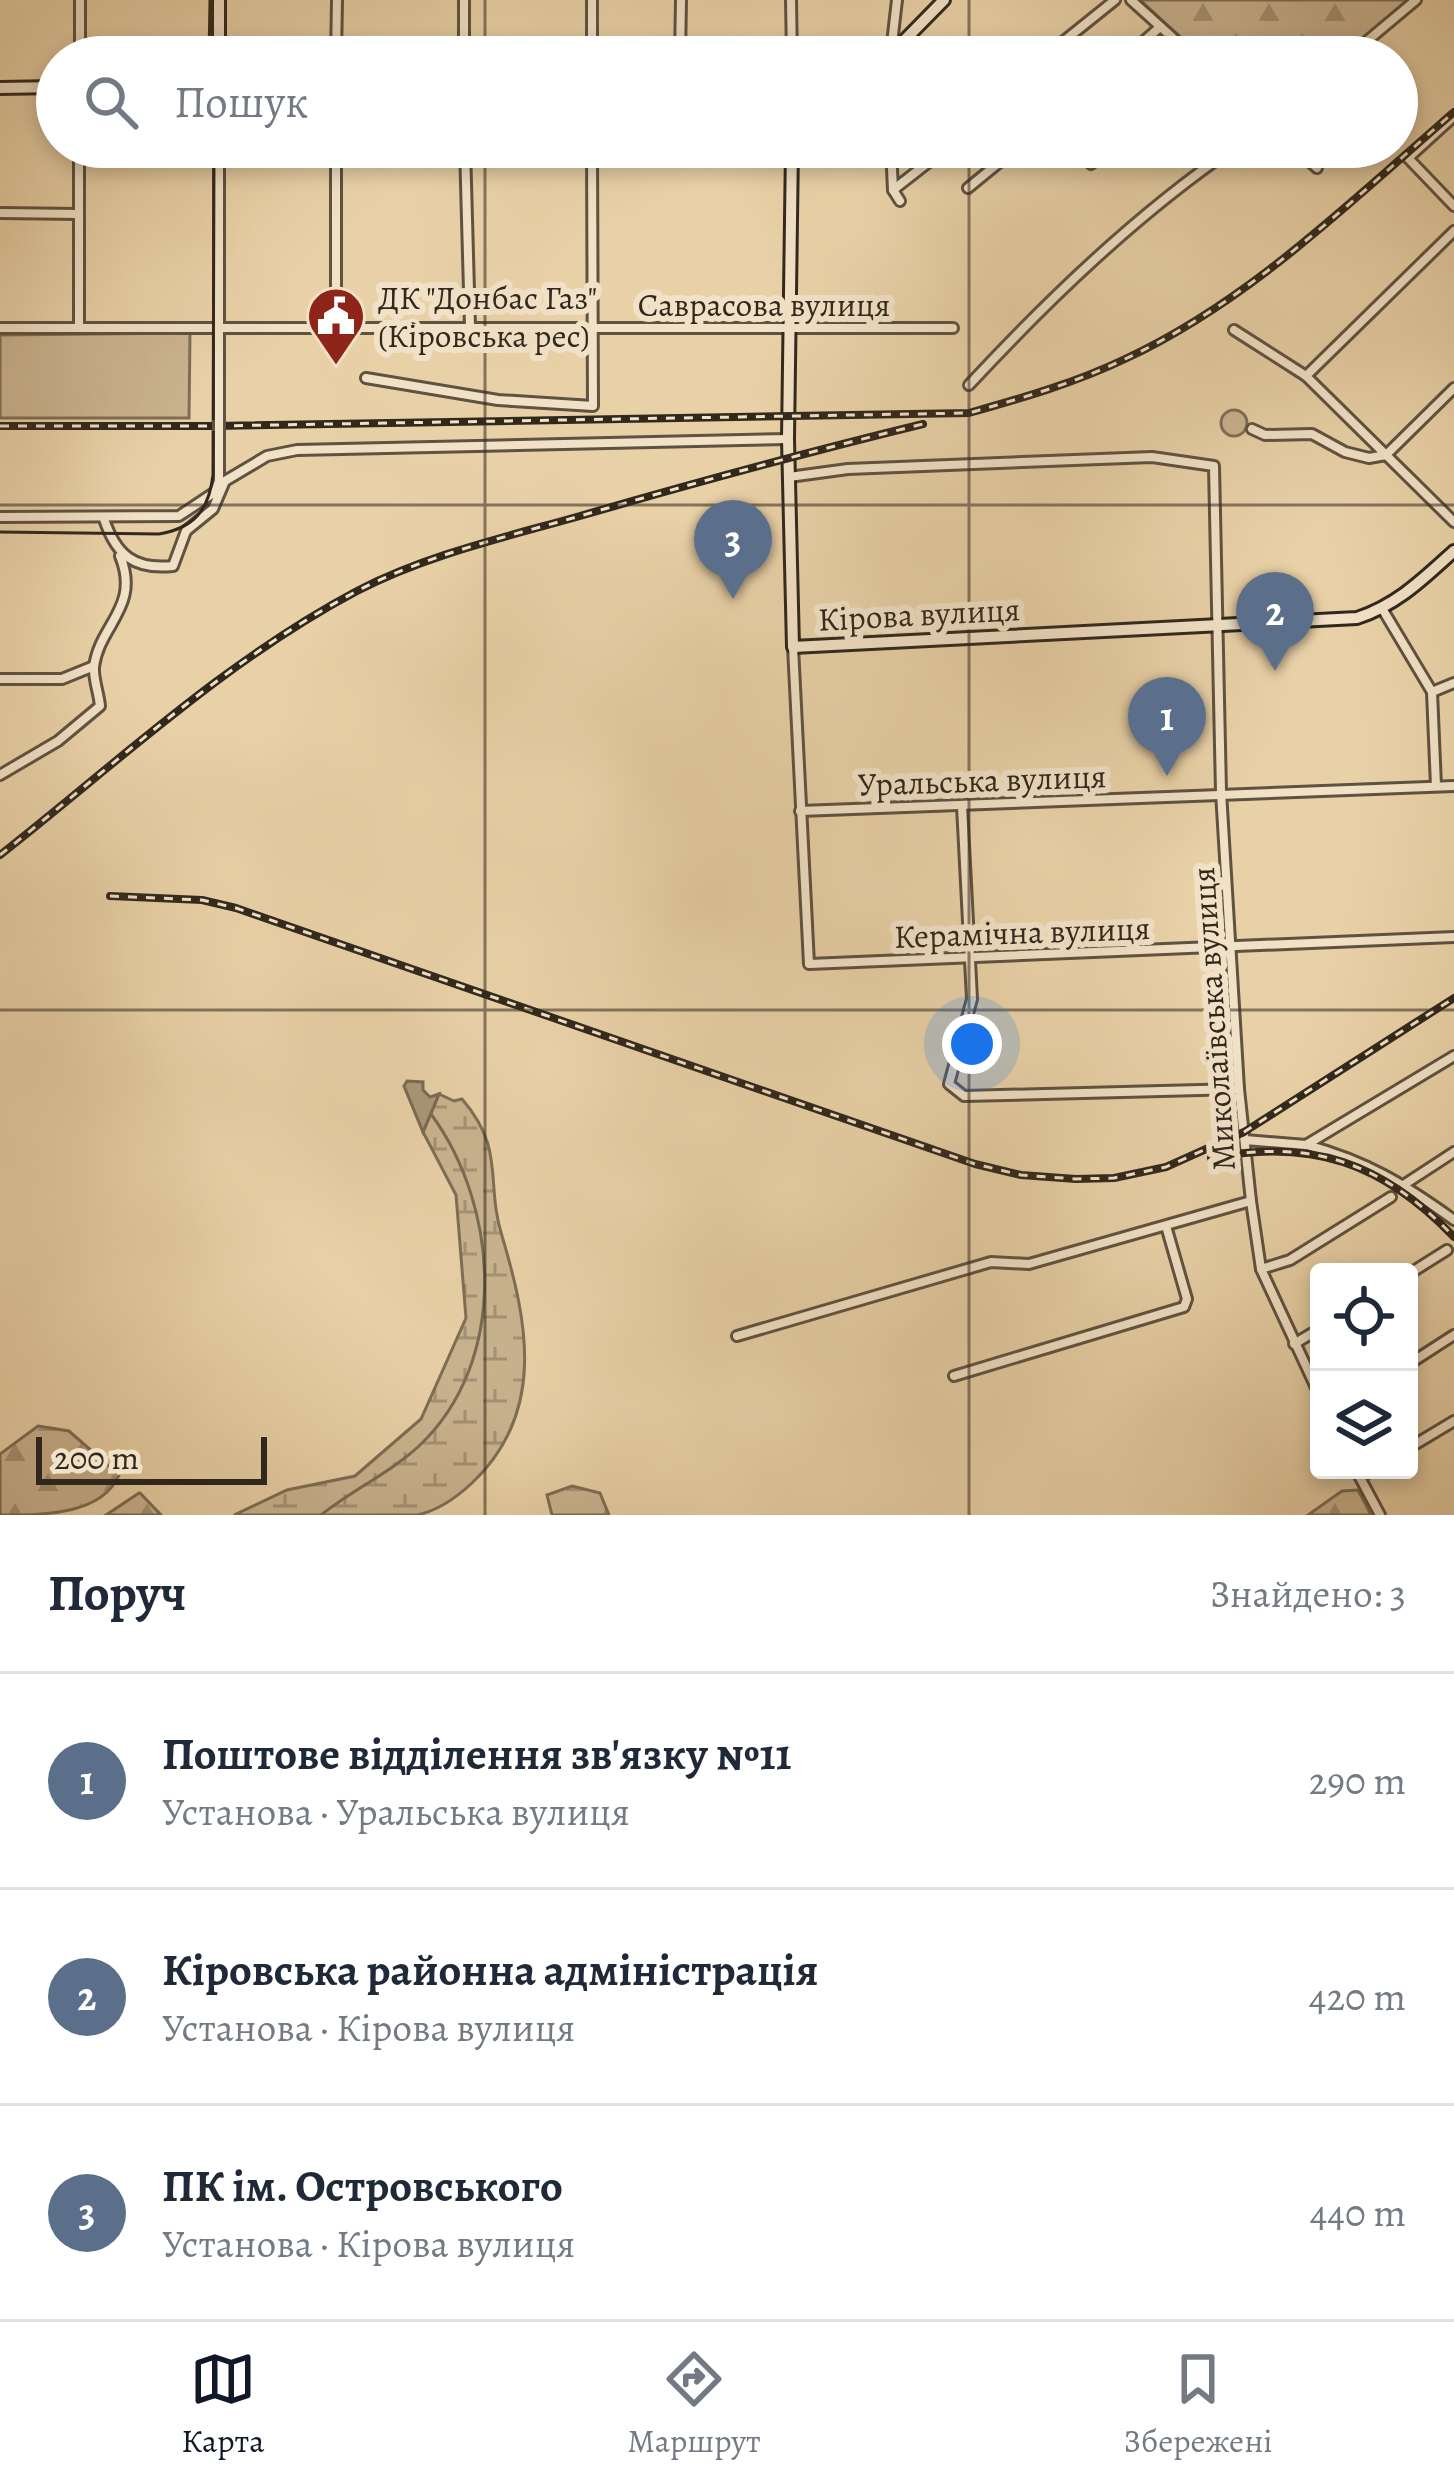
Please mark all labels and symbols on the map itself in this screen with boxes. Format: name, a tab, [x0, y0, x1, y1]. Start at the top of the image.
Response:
place label: ДК "Донбас Газ" (Кіровська рес)	[378, 275, 597, 358]
street label: Саврасова вулиця	[638, 282, 890, 327]
public building icon: ДК "Донбас Газ" (Кіровська рес)	[305, 285, 367, 367]
pin: 3	[694, 500, 772, 599]
pin: 2	[1236, 572, 1314, 671]
street label: Кірова вулиця	[817, 586, 1021, 642]
pin: 1	[1128, 677, 1206, 776]
street label: Уральська вулиця	[857, 753, 1107, 807]
street label: Миколаївська вулиця	[1180, 866, 1246, 1172]
street label: Керамічна вулиця	[893, 905, 1151, 959]
your location	[942, 1014, 1002, 1074]
scale bar	[36, 1431, 267, 1484]

